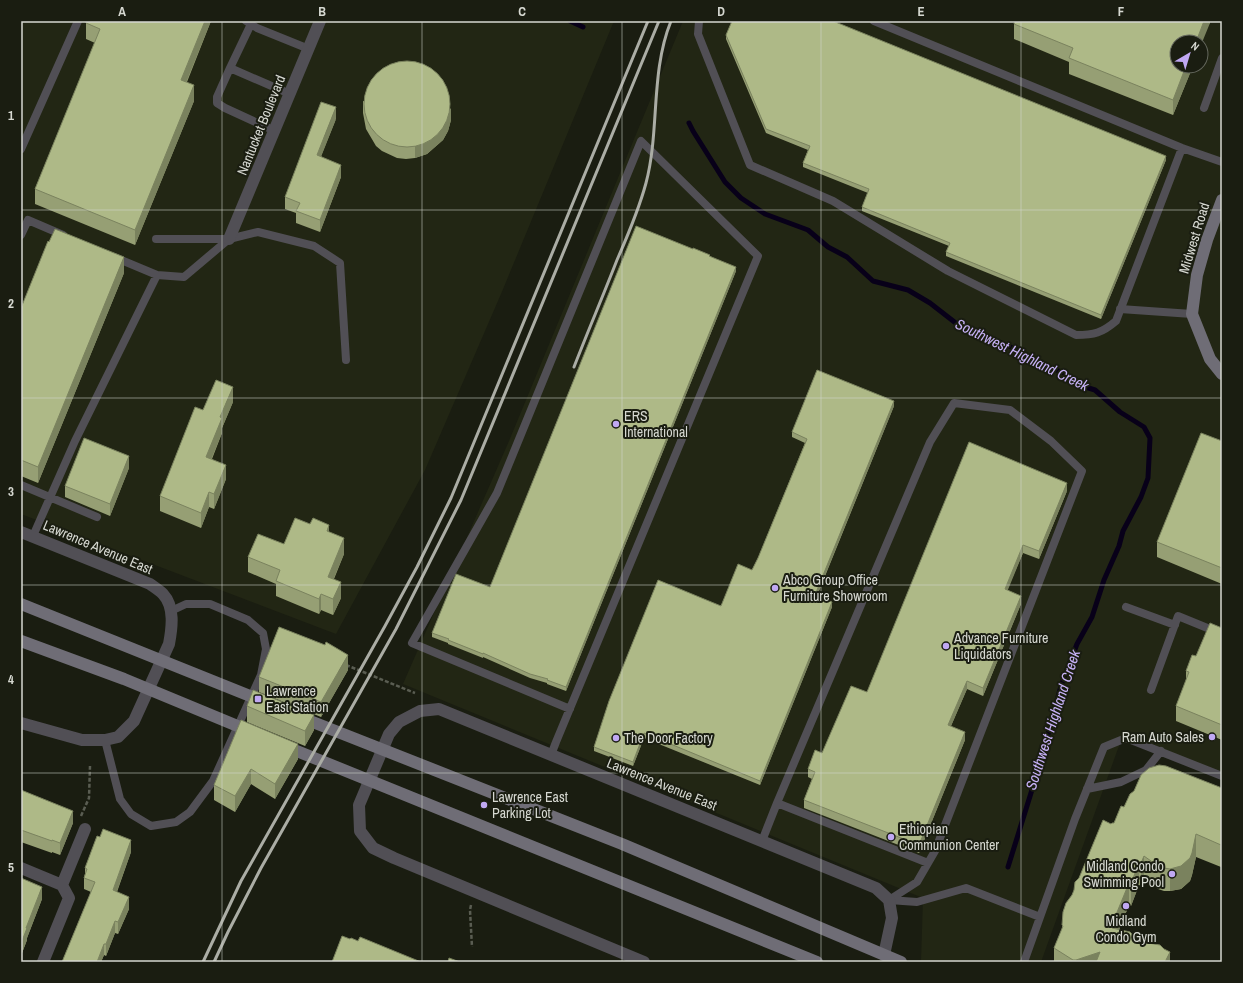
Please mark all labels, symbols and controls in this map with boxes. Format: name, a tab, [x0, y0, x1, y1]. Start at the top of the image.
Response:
text: A	[118, 3, 126, 20]
text: B	[318, 3, 326, 20]
text: C	[518, 3, 526, 20]
text: D	[717, 3, 725, 20]
text: E	[917, 3, 925, 20]
text: F	[1118, 3, 1125, 20]
north arrow	[1169, 34, 1209, 74]
text: N	[1188, 39, 1202, 54]
street label: Nantucket Boulevard	[233, 72, 289, 178]
text: 1	[8, 107, 14, 124]
street label: Midwest Road	[1175, 200, 1213, 276]
text: 2	[8, 295, 14, 312]
water label: Southwest Highland Creek	[952, 313, 1093, 396]
place label: ERS International	[624, 407, 688, 441]
marker: ERS International	[611, 419, 621, 429]
text: 3	[8, 483, 14, 500]
street label: Lawrence Avenue East	[41, 516, 155, 578]
place label: Abco Group Office Furniture Showroom	[782, 571, 888, 605]
marker: Abco Group Office Furniture Showroom	[770, 583, 780, 593]
place label: Advance Furniture Liquidators	[953, 629, 1048, 663]
marker: Advance Furniture Liquidators	[941, 641, 951, 651]
water label: Southwest Highland Creek	[1020, 646, 1085, 793]
text: 4	[8, 671, 14, 688]
place label: Lawrence East Station	[266, 682, 329, 716]
marker: Lawrence East Station	[253, 694, 263, 704]
place label: Ram Auto Sales	[1122, 728, 1204, 746]
place label: The Door Factory	[624, 729, 713, 747]
marker: Ram Auto Sales	[1207, 732, 1217, 742]
marker: The Door Factory	[611, 733, 621, 743]
street label: Lawrence Avenue East	[604, 754, 720, 814]
place label: Lawrence East Parking Lot	[492, 788, 568, 822]
marker: Lawrence East Parking Lot	[479, 800, 489, 810]
place label: Ethiopian Communion Center	[899, 820, 999, 854]
marker: Ethiopian Communion Center	[886, 832, 896, 842]
place label: Midland Condo Swimming Pool	[1084, 857, 1164, 891]
text: 5	[8, 859, 14, 876]
marker: Midland Condo Swimming Pool	[1167, 869, 1177, 879]
marker: Midland Condo Gym	[1121, 901, 1131, 911]
place label: Midland Condo Gym	[1095, 912, 1157, 946]

